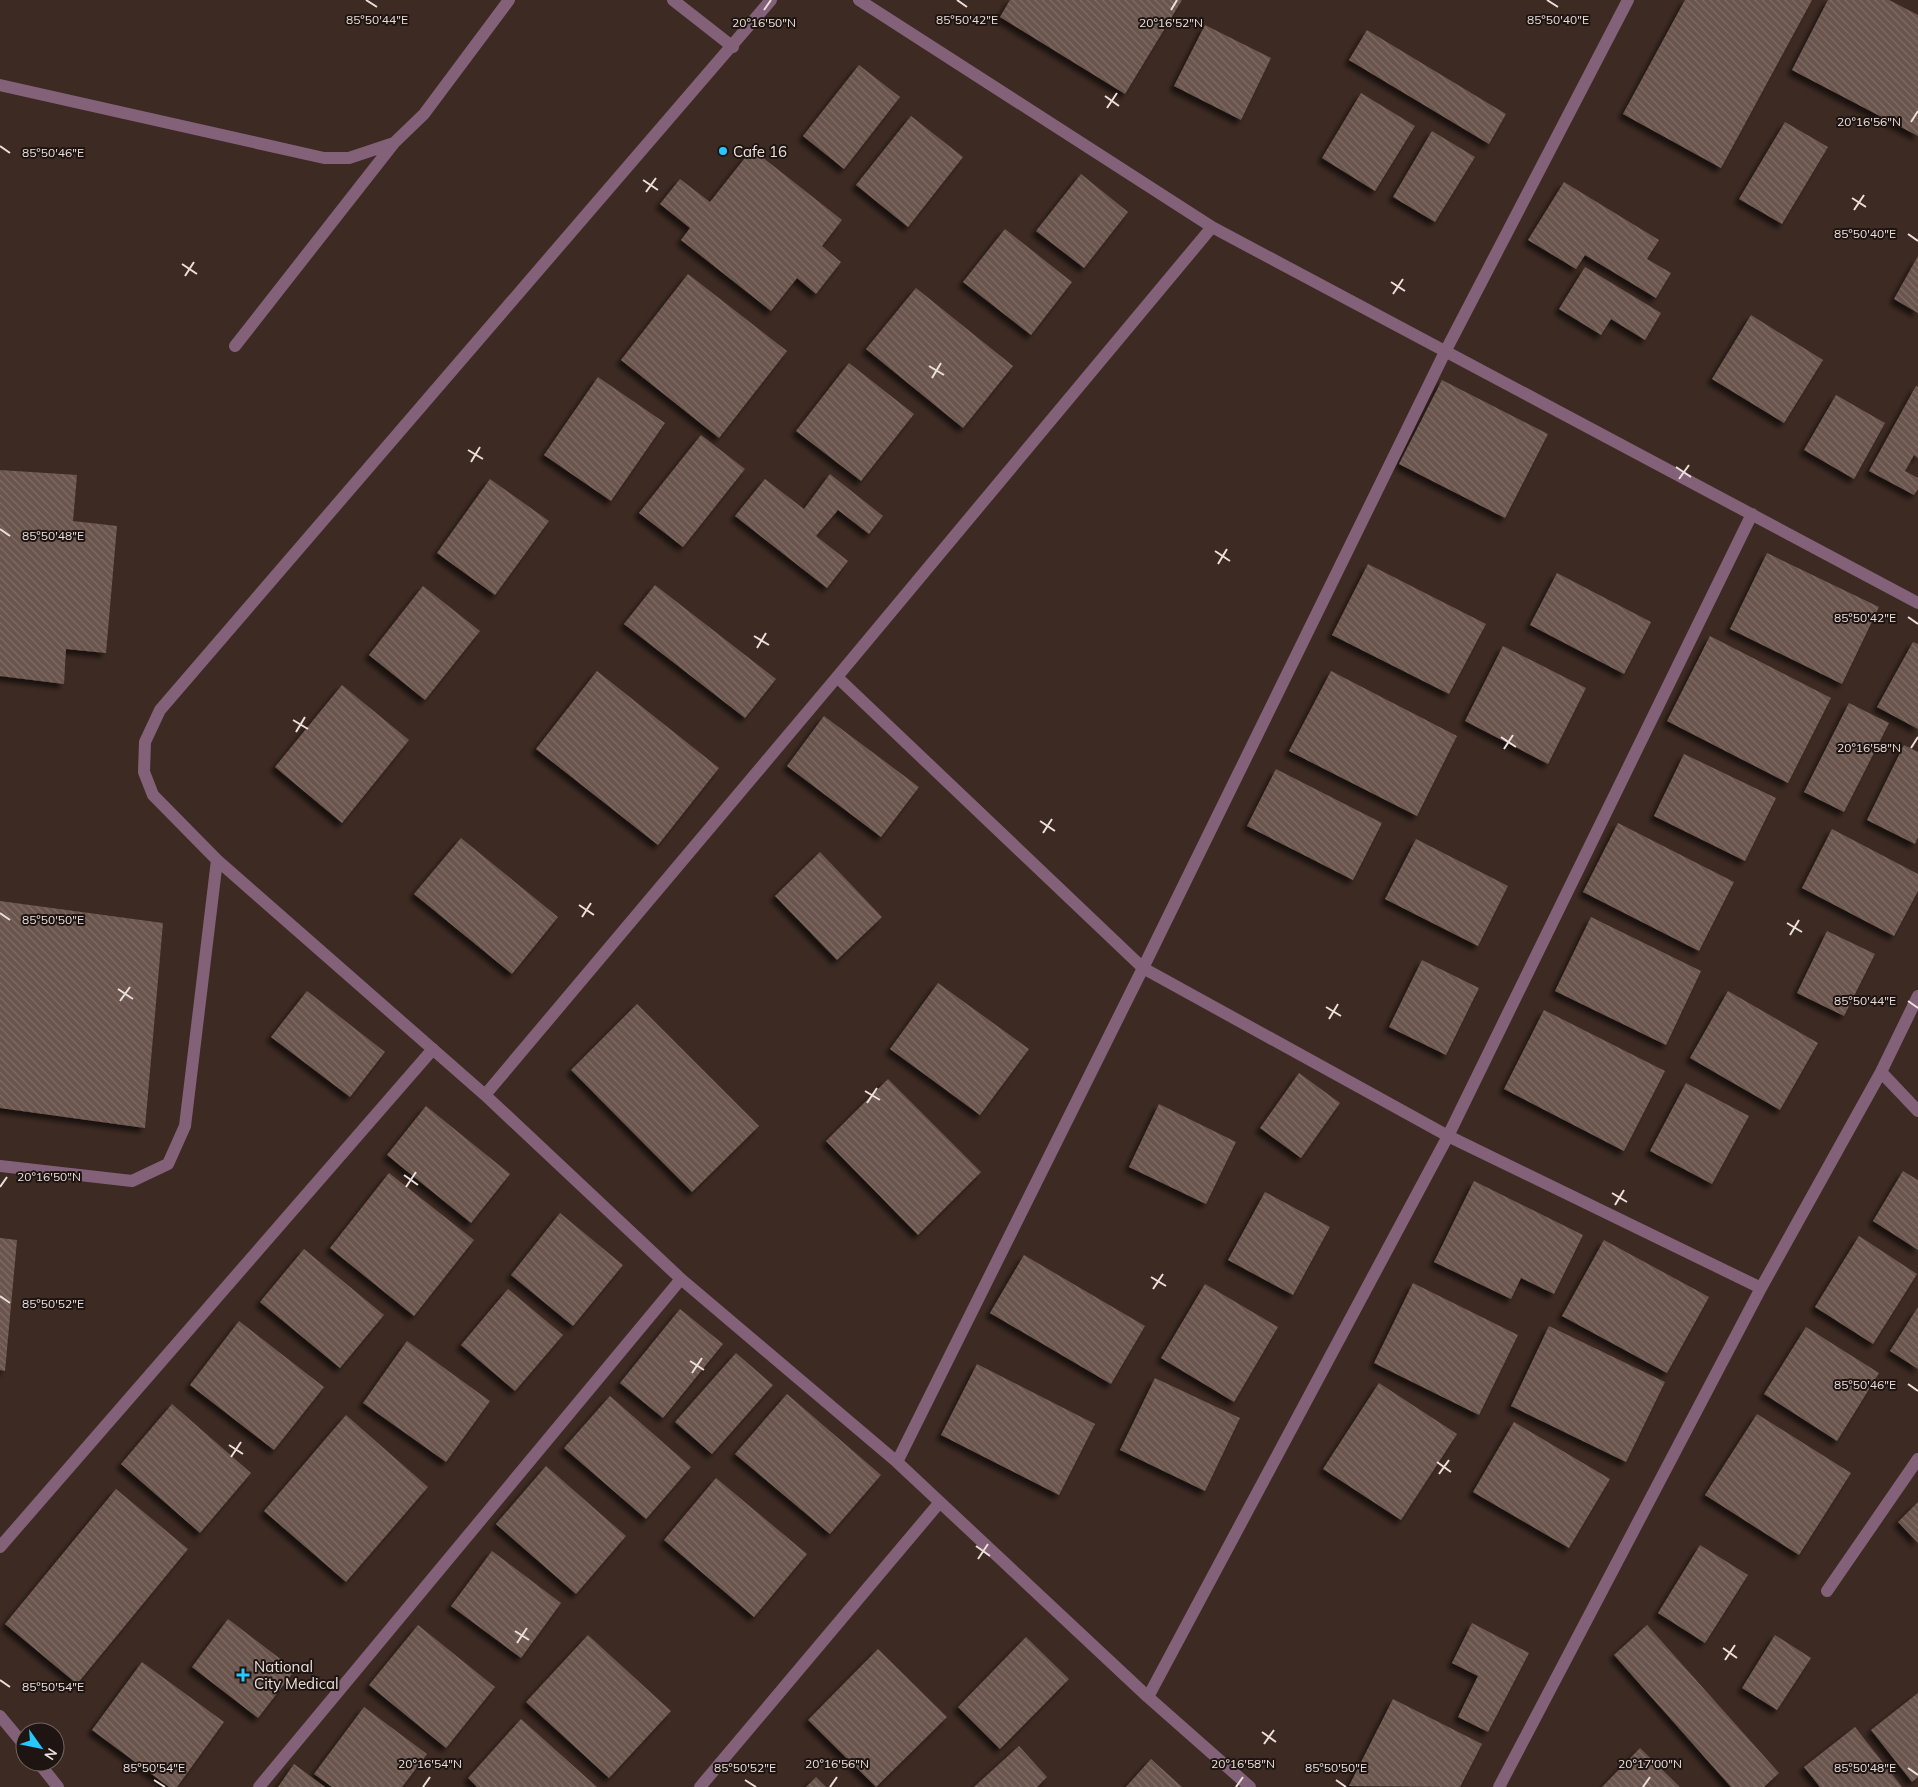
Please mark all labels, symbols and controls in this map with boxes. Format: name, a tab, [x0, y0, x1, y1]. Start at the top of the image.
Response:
text: 85°50'44"E	[346, 12, 408, 27]
text: 85°50'42"E	[936, 12, 998, 27]
text: 85°50'40"E	[1527, 12, 1589, 27]
text: 20°16'50"N	[732, 15, 796, 30]
text: 20°16'52"N	[1139, 15, 1203, 30]
text: 20°16'56"N	[1837, 114, 1901, 129]
place label: Cafe 16	[733, 142, 787, 161]
text: 85°50'46"E	[22, 145, 84, 160]
marker: Cafe 16	[717, 145, 729, 157]
text: 85°50'40"E	[1834, 226, 1896, 241]
text: 85°50'48"E	[22, 528, 84, 543]
text: 85°50'42"E	[1834, 610, 1896, 625]
text: 20°16'58"N	[1837, 740, 1901, 755]
text: 85°50'50"E	[22, 912, 84, 927]
text: 85°50'44"E	[1834, 993, 1896, 1008]
text: 20°16'50"N	[17, 1169, 81, 1184]
text: 85°50'52"E	[22, 1296, 84, 1311]
text: 85°50'46"E	[1834, 1377, 1896, 1392]
place label: National City Medical	[254, 1657, 339, 1693]
marker: National City Medical	[236, 1668, 250, 1682]
text: 85°50'54"E	[22, 1679, 84, 1694]
north arrow	[15, 1722, 65, 1772]
text: N	[40, 1745, 61, 1763]
text: 20°16'54"N	[398, 1756, 462, 1771]
text: 20°16'56"N	[805, 1756, 869, 1771]
text: 20°16'58"N	[1211, 1756, 1275, 1771]
text: 20°17'00"N	[1618, 1756, 1682, 1771]
text: 85°50'54"E	[123, 1760, 185, 1775]
text: 85°50'52"E	[714, 1760, 776, 1775]
text: 85°50'50"E	[1305, 1760, 1367, 1775]
text: 85°50'48"E	[1834, 1760, 1896, 1775]

